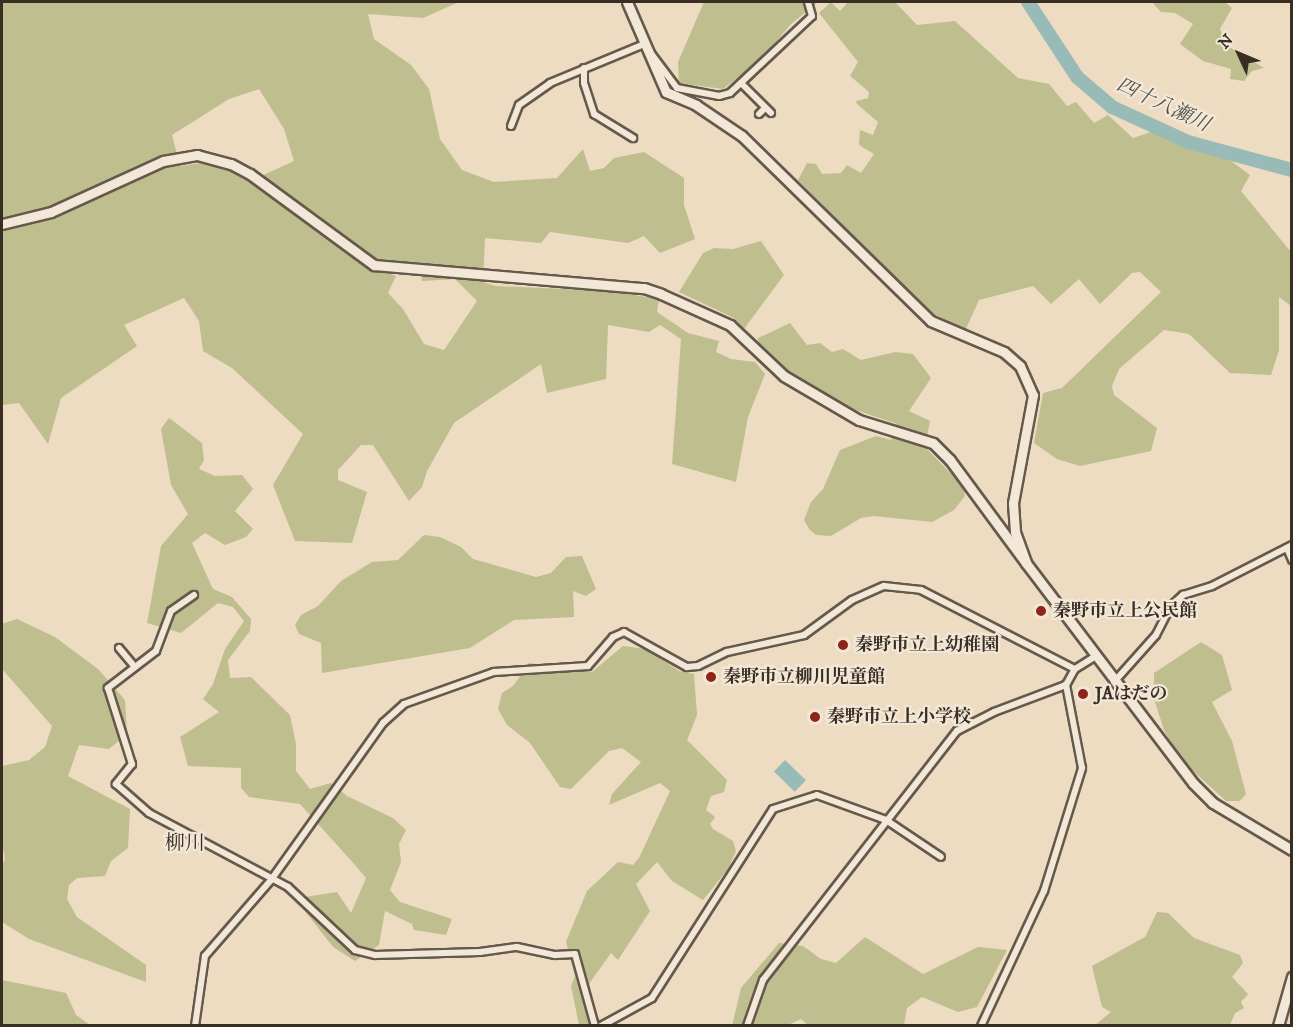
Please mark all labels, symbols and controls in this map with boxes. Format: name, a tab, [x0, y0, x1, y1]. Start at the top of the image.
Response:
north arrow	[1209, 24, 1269, 84]
text: N	[1214, 30, 1238, 53]
water label: 四十八瀬川	[1113, 73, 1213, 137]
place label: 秦野市立上公民館	[1053, 600, 1197, 622]
marker: 秦野市立上公民館	[1034, 604, 1048, 618]
place label: 秦野市立上幼稚園	[855, 634, 999, 656]
marker: 秦野市立上幼稚園	[836, 638, 850, 652]
place label: 秦野市立柳川児童館	[723, 666, 885, 688]
marker: 秦野市立柳川児童館	[704, 670, 718, 684]
place label: JAはだの	[1095, 683, 1167, 705]
marker: JAはだの	[1076, 687, 1090, 701]
place label: 秦野市立上小学校	[827, 706, 971, 728]
marker: 秦野市立上小学校	[808, 710, 822, 724]
district label: 柳川	[165, 831, 205, 855]

